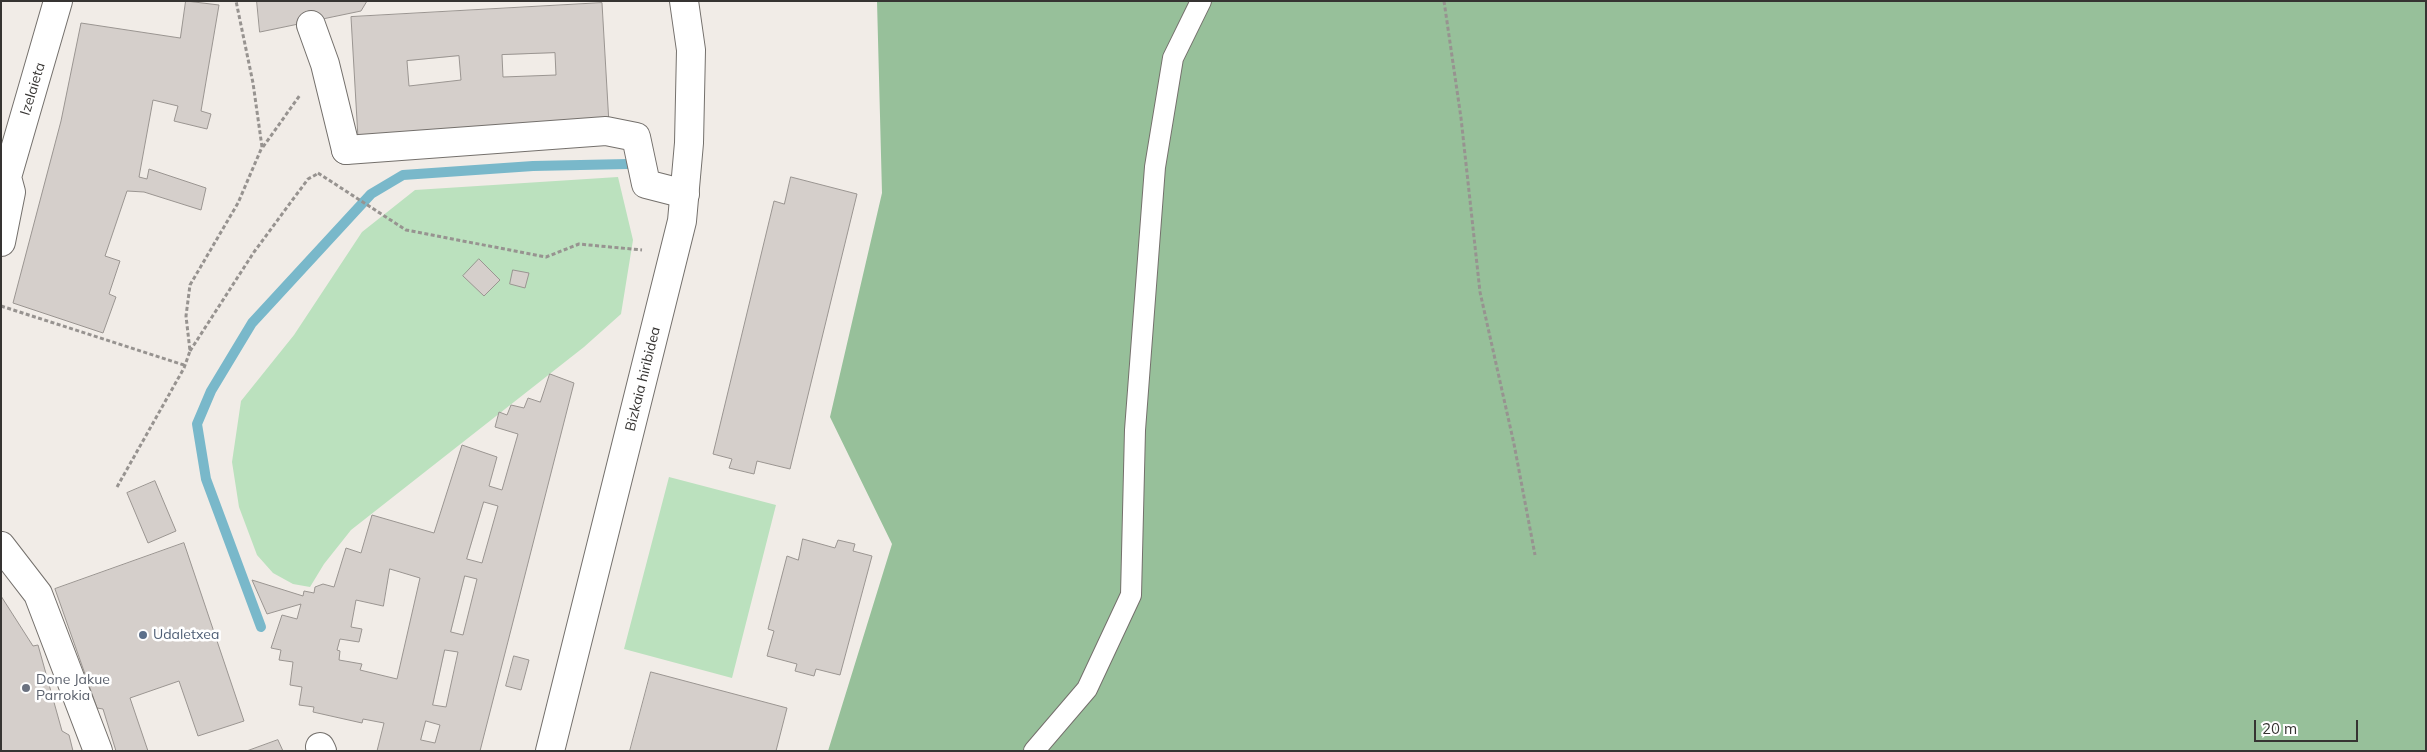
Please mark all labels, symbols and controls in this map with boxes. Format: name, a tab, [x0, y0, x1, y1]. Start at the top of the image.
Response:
street label: Izelaieta	[17, 61, 49, 117]
street label: Bizkaia hiribidea	[622, 325, 664, 433]
place label: Udaletxea	[153, 627, 219, 643]
marker: Udaletxea	[137, 629, 149, 641]
place label: Done Jakue Parrokia	[36, 672, 110, 704]
marker: Done Jakue Parrokia	[20, 682, 32, 694]
scale bar	[2257, 710, 2361, 742]
text: 20 m	[2262, 719, 2297, 738]

